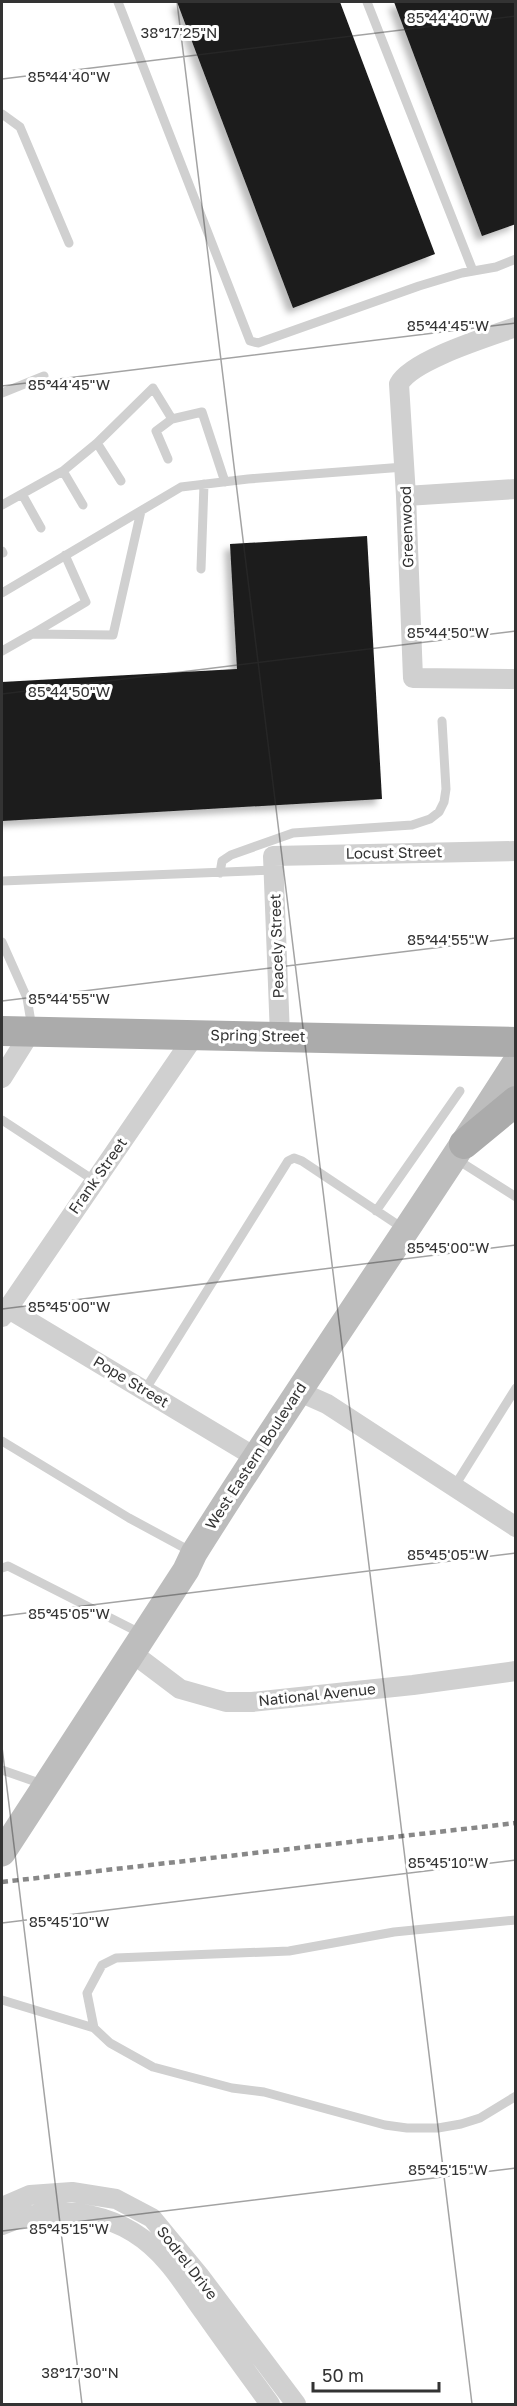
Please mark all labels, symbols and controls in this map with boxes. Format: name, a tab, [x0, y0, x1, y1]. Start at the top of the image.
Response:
text: 85°44'40"W	[407, 8, 489, 26]
text: 38°17'25"N	[141, 23, 217, 41]
text: 85°44'40"W	[28, 67, 110, 85]
text: 85°44'45"W	[407, 316, 489, 334]
text: 85°44'45"W	[28, 375, 110, 393]
street label: Greenwood	[396, 486, 416, 568]
text: 85°44'50"W	[407, 623, 489, 641]
text: 85°44'50"W	[28, 682, 110, 700]
street label: Locust Street	[345, 842, 443, 862]
street label: Peacely Street	[265, 893, 287, 999]
text: 85°44'55"W	[407, 930, 489, 948]
text: 85°44'55"W	[28, 989, 110, 1007]
street label: Spring Street	[210, 1025, 306, 1045]
street label: Frank Street	[64, 1134, 130, 1217]
text: 85°45'00"W	[407, 1238, 489, 1256]
text: 85°45'00"W	[28, 1297, 110, 1315]
street label: Pope Street	[91, 1352, 172, 1411]
street label: West Eastern Boulevard	[201, 1379, 309, 1532]
text: 85°45'05"W	[407, 1545, 489, 1563]
text: 85°45'05"W	[28, 1604, 110, 1622]
street label: National Avenue	[257, 1679, 377, 1709]
text: 85°45'10"W	[408, 1853, 488, 1871]
text: 85°45'10"W	[29, 1912, 109, 1930]
text: 85°45'15"W	[408, 2160, 488, 2178]
text: 85°45'15"W	[29, 2219, 109, 2237]
street label: Sodrel Drive	[154, 2222, 222, 2303]
scale bar	[313, 2355, 439, 2393]
text: 38°17'30"N	[41, 2363, 119, 2381]
text: 50 m	[322, 2364, 364, 2386]

